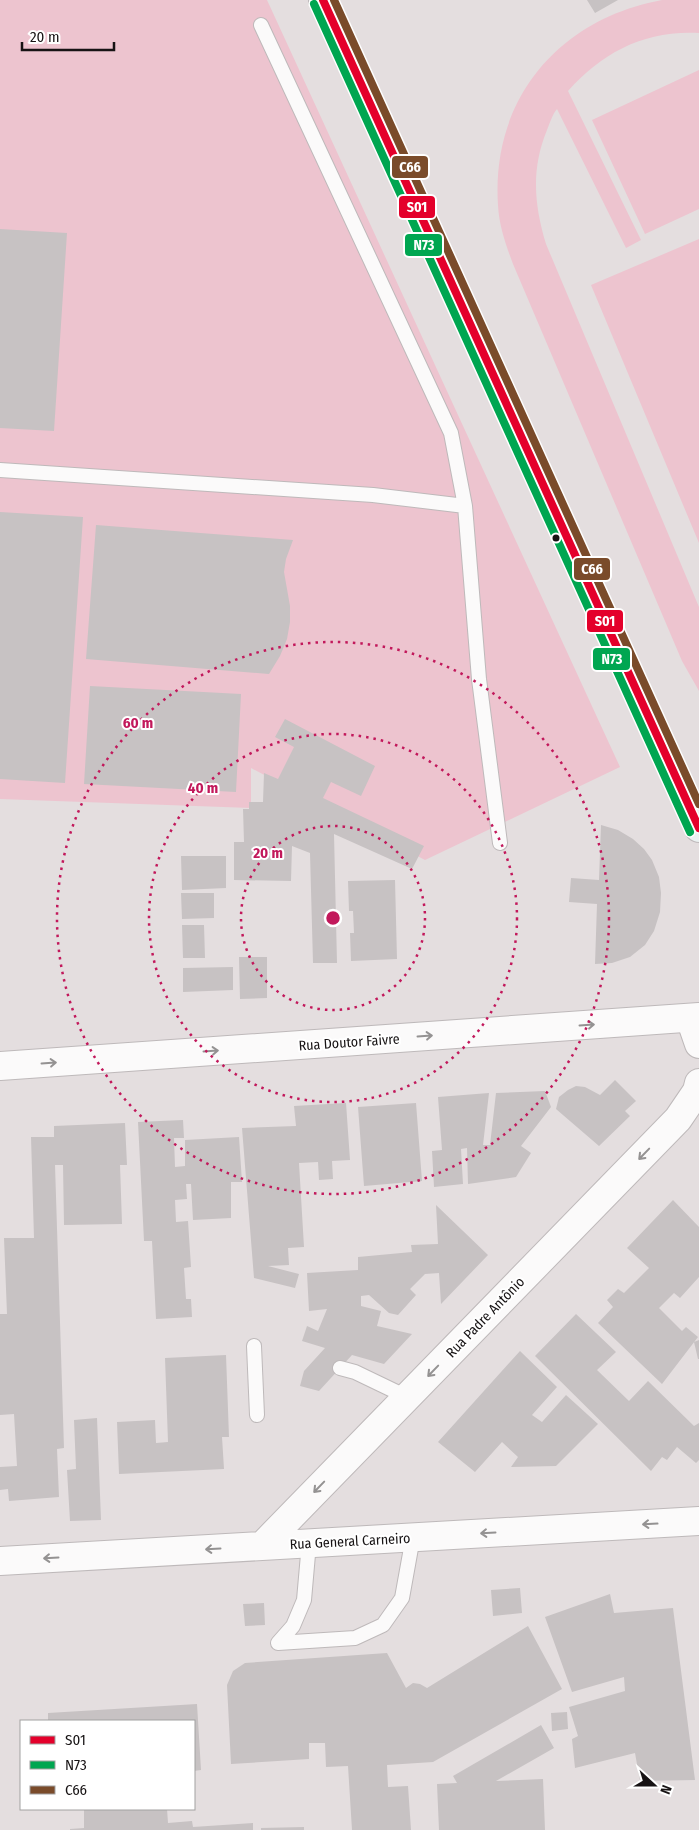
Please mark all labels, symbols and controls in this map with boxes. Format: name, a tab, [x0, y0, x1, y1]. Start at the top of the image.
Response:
scale bar	[22, 20, 115, 52]
text: 20 m	[30, 28, 60, 46]
line badge: C66	[391, 155, 429, 179]
text: C66	[399, 159, 421, 176]
line badge: S01	[398, 195, 436, 219]
text: S01	[407, 199, 427, 216]
line badge: N73	[404, 233, 443, 257]
text: N73	[414, 237, 435, 254]
unlabelled marker	[551, 533, 561, 543]
line badge: C66	[573, 557, 611, 581]
text: C66	[581, 561, 603, 578]
line badge: S01	[586, 609, 624, 633]
text: S01	[595, 613, 615, 630]
line badge: N73	[592, 647, 631, 671]
text: N73	[602, 651, 623, 668]
text: 60 m	[123, 714, 153, 732]
text: 40 m	[188, 779, 218, 797]
text: 20 m	[252, 844, 283, 862]
centre of rings	[324, 909, 342, 927]
one-way arrow	[579, 1020, 595, 1029]
street label: Rua Doutor Faivre	[298, 1030, 400, 1055]
one-way arrow	[417, 1032, 433, 1041]
one-way arrow	[202, 1047, 218, 1056]
one-way arrow	[40, 1058, 56, 1068]
one-way arrow	[638, 1148, 650, 1160]
street label: Rua Padre Antônio	[443, 1273, 528, 1361]
one-way arrow	[427, 1365, 439, 1377]
one-way arrow	[314, 1481, 326, 1493]
one-way arrow	[643, 1519, 659, 1528]
one-way arrow	[480, 1529, 496, 1538]
street label: Rua General Carneiro	[289, 1530, 411, 1553]
one-way arrow	[206, 1544, 222, 1553]
one-way arrow	[43, 1553, 59, 1562]
legend	[20, 1720, 195, 1810]
text: S01	[65, 1731, 86, 1749]
text: N73	[65, 1756, 87, 1774]
north arrow	[629, 1760, 679, 1810]
text: C66	[65, 1781, 87, 1799]
text: N	[656, 1783, 675, 1796]

